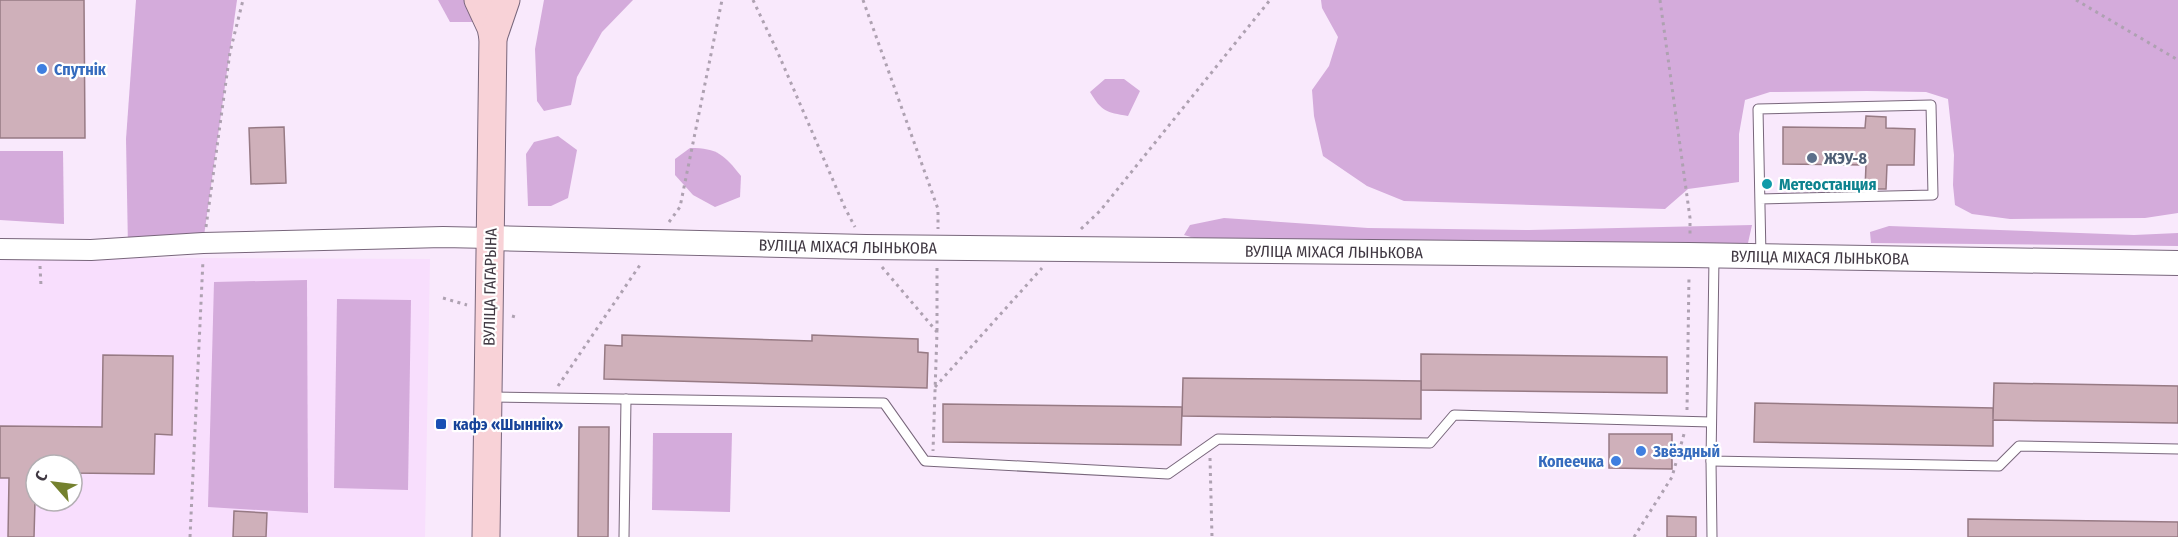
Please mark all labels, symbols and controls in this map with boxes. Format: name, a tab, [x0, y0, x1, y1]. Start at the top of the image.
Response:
place label: Спутнік	[54, 60, 107, 79]
marker: Спутнік	[35, 62, 49, 76]
place label: ЖЭУ-8	[1823, 149, 1867, 168]
marker: ЖЭУ-8	[1805, 151, 1819, 165]
place label: Метеостанция	[1779, 175, 1876, 194]
marker: Метеостанция	[1760, 177, 1774, 191]
street label: ВУЛІЦА ГАГАРЫНА	[479, 227, 501, 346]
street label: ВУЛІЦА МІХАСЯ ЛЫНЬКОВА	[759, 235, 938, 257]
street label: ВУЛІЦА МІХАСЯ ЛЫНЬКОВА	[1245, 241, 1424, 262]
street label: ВУЛІЦА МІХАСЯ ЛЫНЬКОВА	[1731, 246, 1910, 268]
place label: кафэ «Шыннік»	[453, 415, 563, 434]
marker: кафэ «Шыннік»	[434, 417, 448, 431]
place label: Звёздный	[1652, 442, 1720, 461]
marker: Звёздный	[1634, 444, 1648, 458]
place label: Копеечка	[1538, 452, 1604, 471]
north arrow	[24, 453, 84, 513]
marker: Копеечка	[1609, 454, 1623, 468]
text: С	[31, 467, 52, 484]

